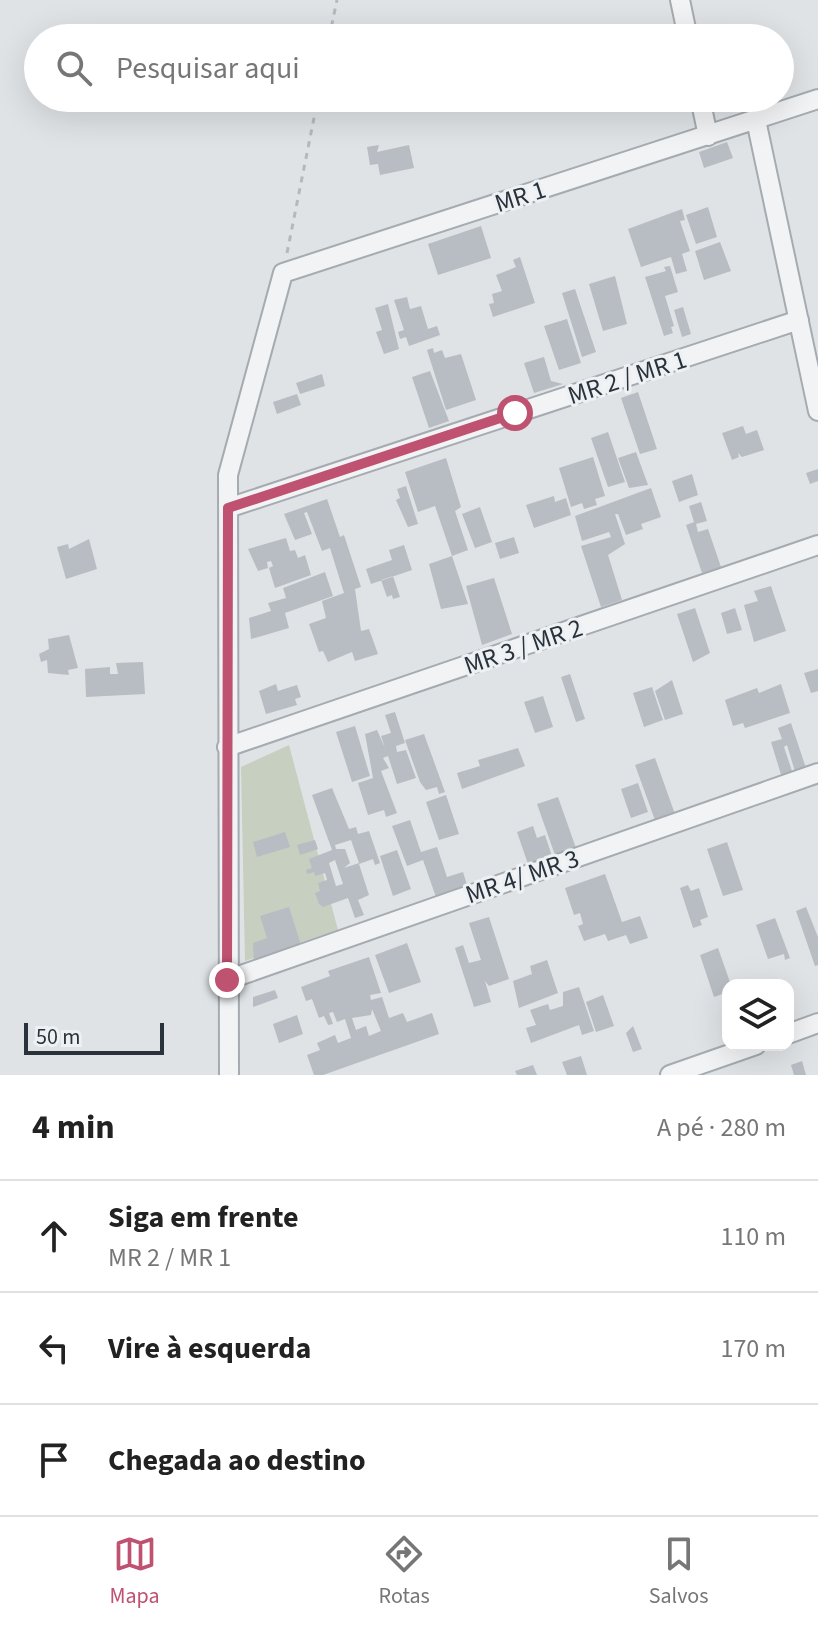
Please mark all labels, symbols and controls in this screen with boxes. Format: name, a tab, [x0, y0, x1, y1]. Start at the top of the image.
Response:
search box	[24, 24, 794, 112]
icon: search	[52, 46, 96, 90]
text: Pesquisar aqui	[116, 47, 300, 90]
street label: MR 1	[490, 171, 551, 222]
street label: MR 2 / MR 1	[563, 341, 691, 414]
route start	[497, 395, 533, 431]
street label: MR 3 / MR 2	[459, 609, 587, 684]
street label: MR 4/ MR 3	[460, 840, 584, 913]
route end	[209, 962, 245, 998]
map controls	[722, 979, 794, 1051]
button: layers	[722, 979, 794, 1051]
scale bar	[24, 1019, 164, 1055]
text: 50 m	[36, 1021, 81, 1053]
text: 4 min	[32, 1103, 115, 1152]
text: A pé · 280 m	[657, 1109, 786, 1146]
text: Siga em frente	[108, 1196, 299, 1239]
icon: ahead	[32, 1214, 76, 1258]
text: 110 m	[720, 1218, 786, 1255]
text: MR 2 / MR 1	[108, 1239, 231, 1276]
icon: left	[32, 1326, 76, 1370]
text: Vire à esquerda	[108, 1327, 311, 1370]
text: 170 m	[720, 1330, 786, 1367]
icon: arrive	[32, 1438, 76, 1482]
text: Chegada ao destino	[108, 1439, 366, 1482]
tab: Mapa	[110, 1532, 160, 1612]
tab: Rotas	[379, 1532, 430, 1612]
tab: Salvos	[649, 1532, 708, 1612]

